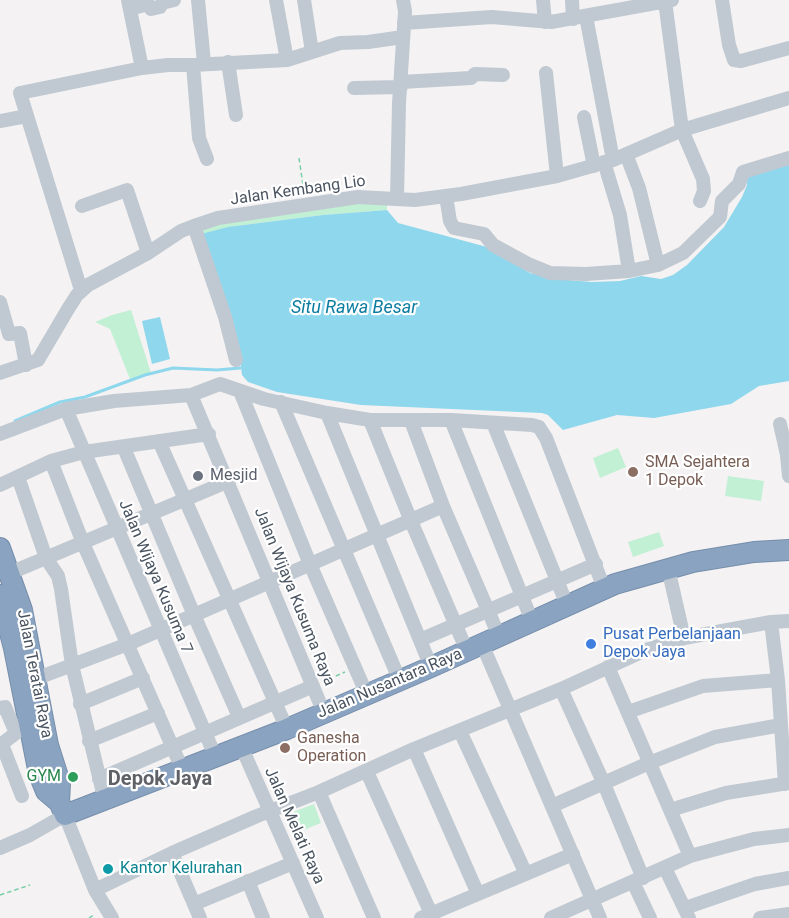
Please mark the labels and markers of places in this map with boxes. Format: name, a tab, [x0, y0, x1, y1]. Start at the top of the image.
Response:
place label: SMA Sejahtera 1 Depok	[645, 453, 750, 491]
marker: SMA Sejahtera 1 Depok	[626, 465, 640, 479]
place label: Mesjid	[210, 466, 257, 486]
marker: Mesjid	[191, 469, 205, 483]
place label: Pusat Perbelanjaan Depok Jaya	[603, 625, 741, 663]
marker: Pusat Perbelanjaan Depok Jaya	[584, 637, 598, 651]
place label: Ganesha Operation	[297, 729, 366, 767]
marker: Ganesha Operation	[278, 741, 292, 755]
place label: GYM	[27, 767, 61, 787]
marker: GYM	[66, 770, 80, 784]
place label: Kantor Kelurahan	[120, 859, 242, 879]
marker: Kantor Kelurahan	[101, 862, 115, 876]

